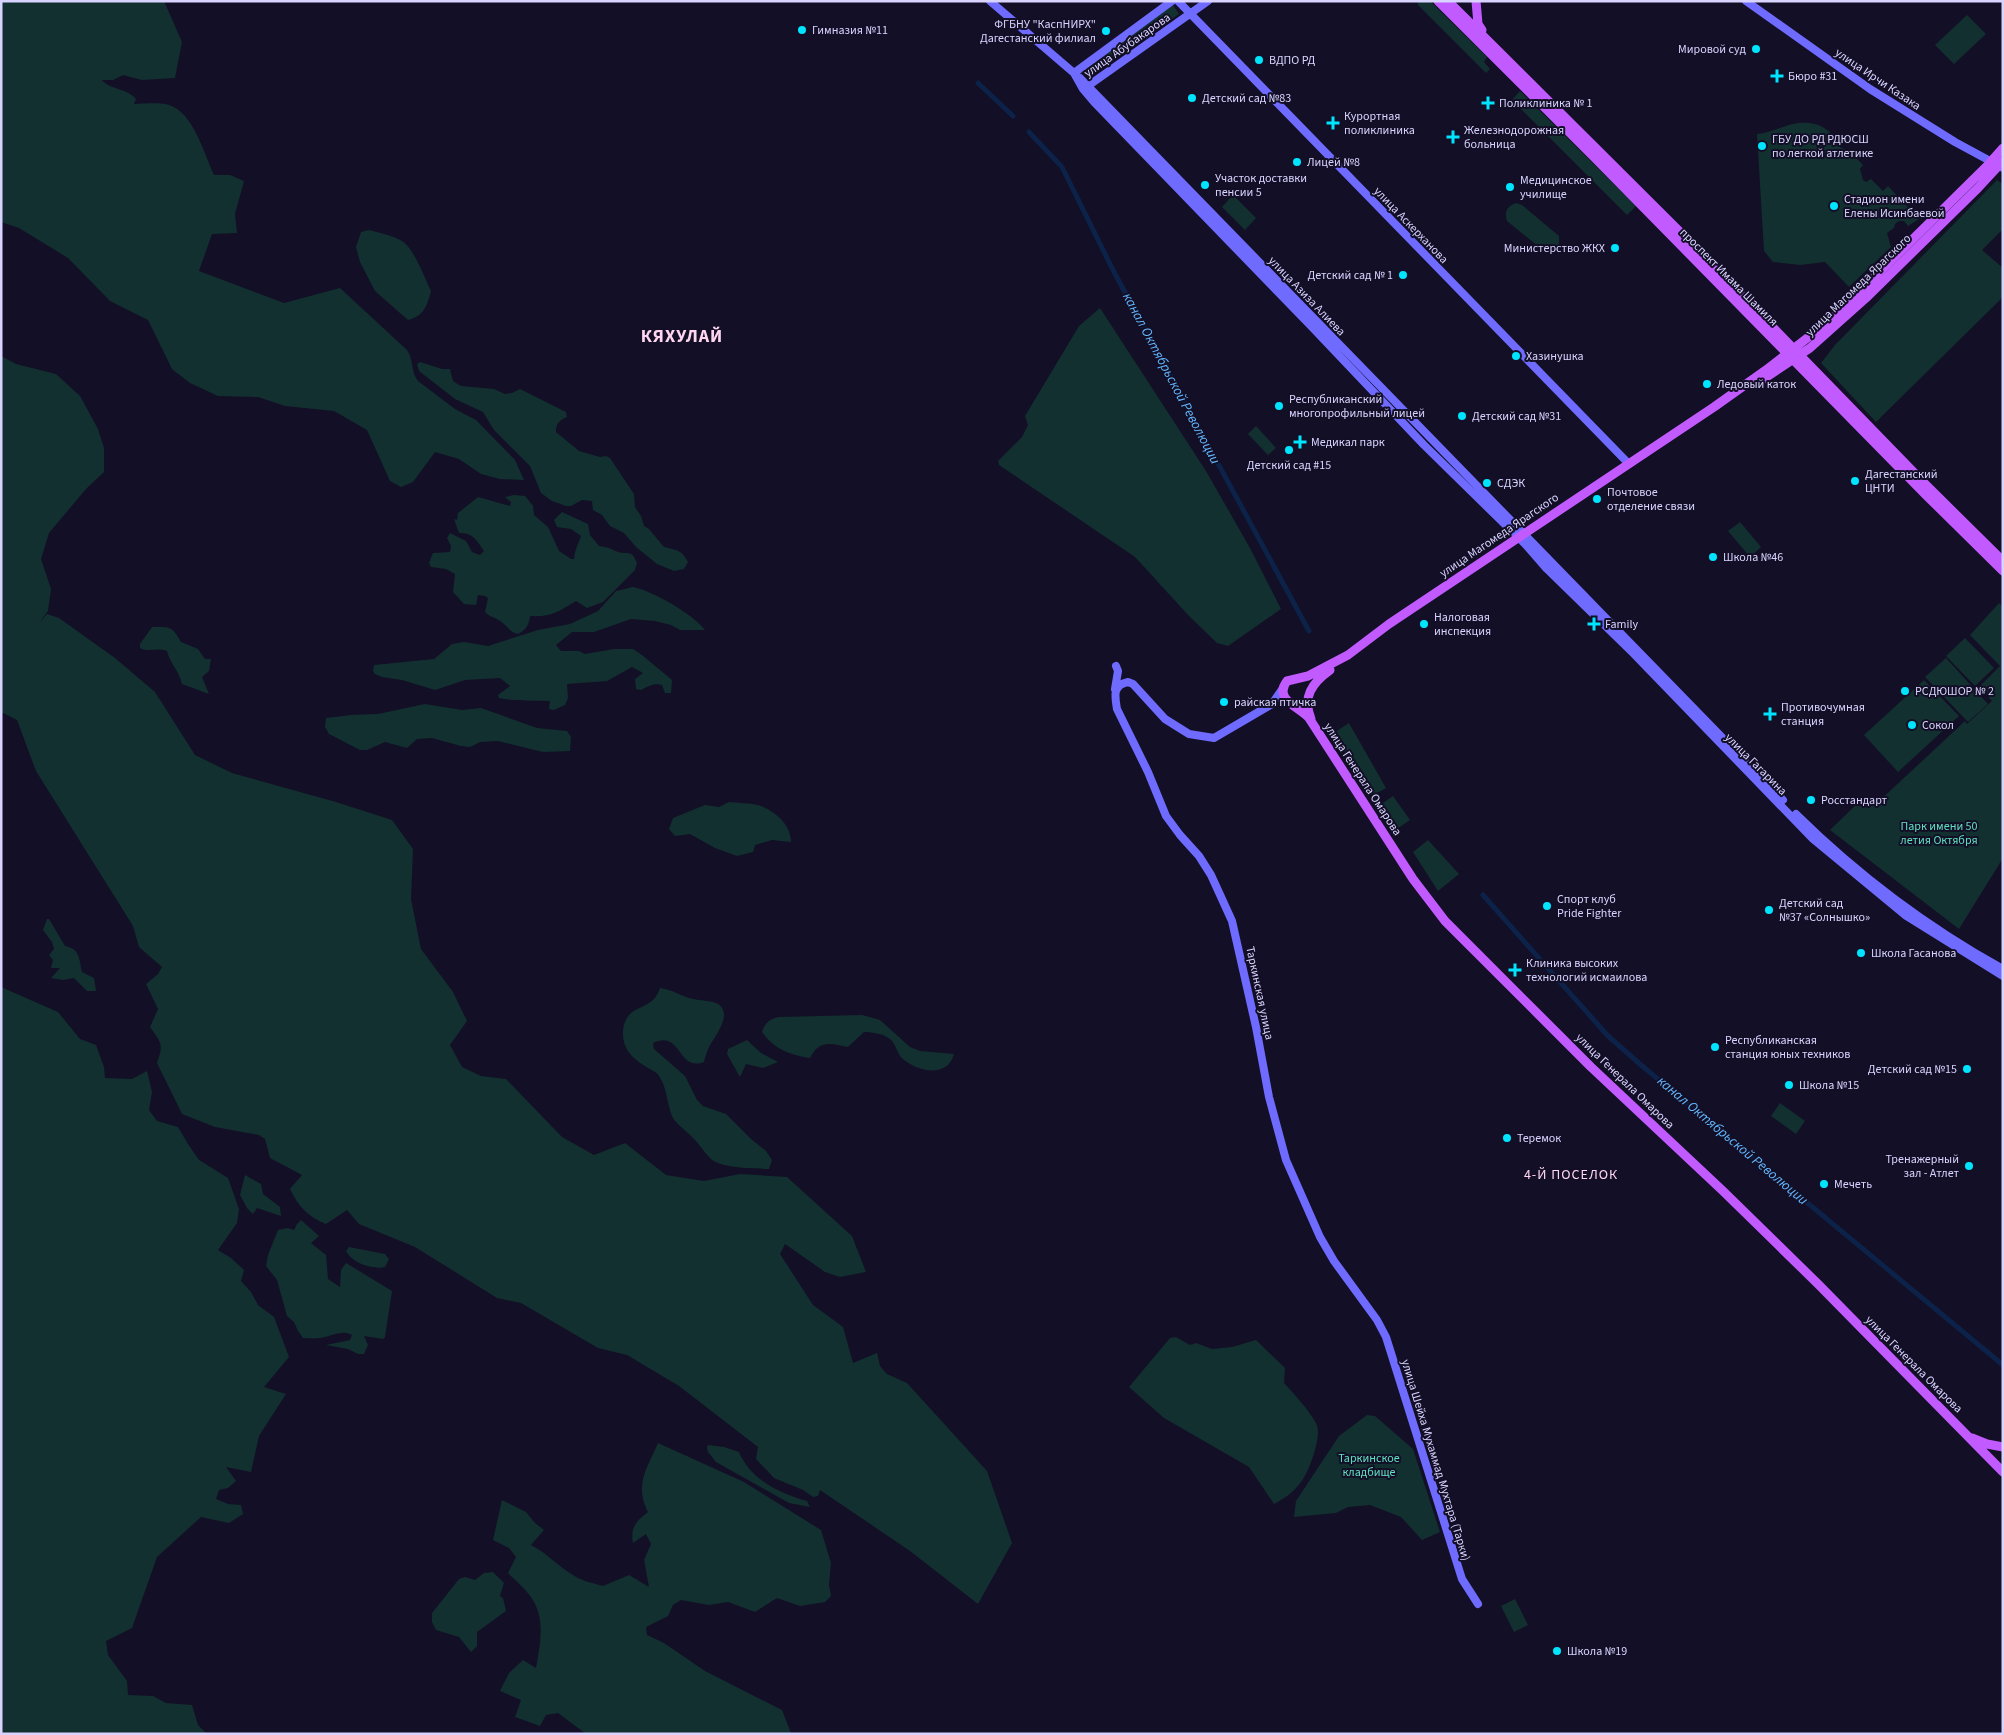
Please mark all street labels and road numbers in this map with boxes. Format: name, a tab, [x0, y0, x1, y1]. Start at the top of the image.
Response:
street label: улица Абубакарова	[1081, 9, 1174, 82]
street label: улица Ирчи Казака	[1831, 44, 1924, 114]
street label: улица Аскерханова	[1370, 183, 1452, 267]
street label: проспект Имама Шамиля	[1676, 224, 1782, 330]
street label: улица Магомеда Ярагского	[1802, 230, 1915, 340]
street label: улица Азиза Алиева	[1264, 253, 1349, 340]
street label: улица Магомеда Ярагского	[1436, 489, 1562, 582]
street label: улица Генерала Омарова	[1320, 720, 1406, 839]
street label: улица Гагарина	[1721, 730, 1790, 799]
street label: Таркинская улица	[1241, 945, 1278, 1041]
street label: улица Генерала Омарова	[1571, 1030, 1678, 1133]
street label: улица Генерала Омарова	[1861, 1312, 1966, 1417]
street label: улица Шейха Мухаммад Мухтара (Тарки)	[1397, 1357, 1474, 1563]

